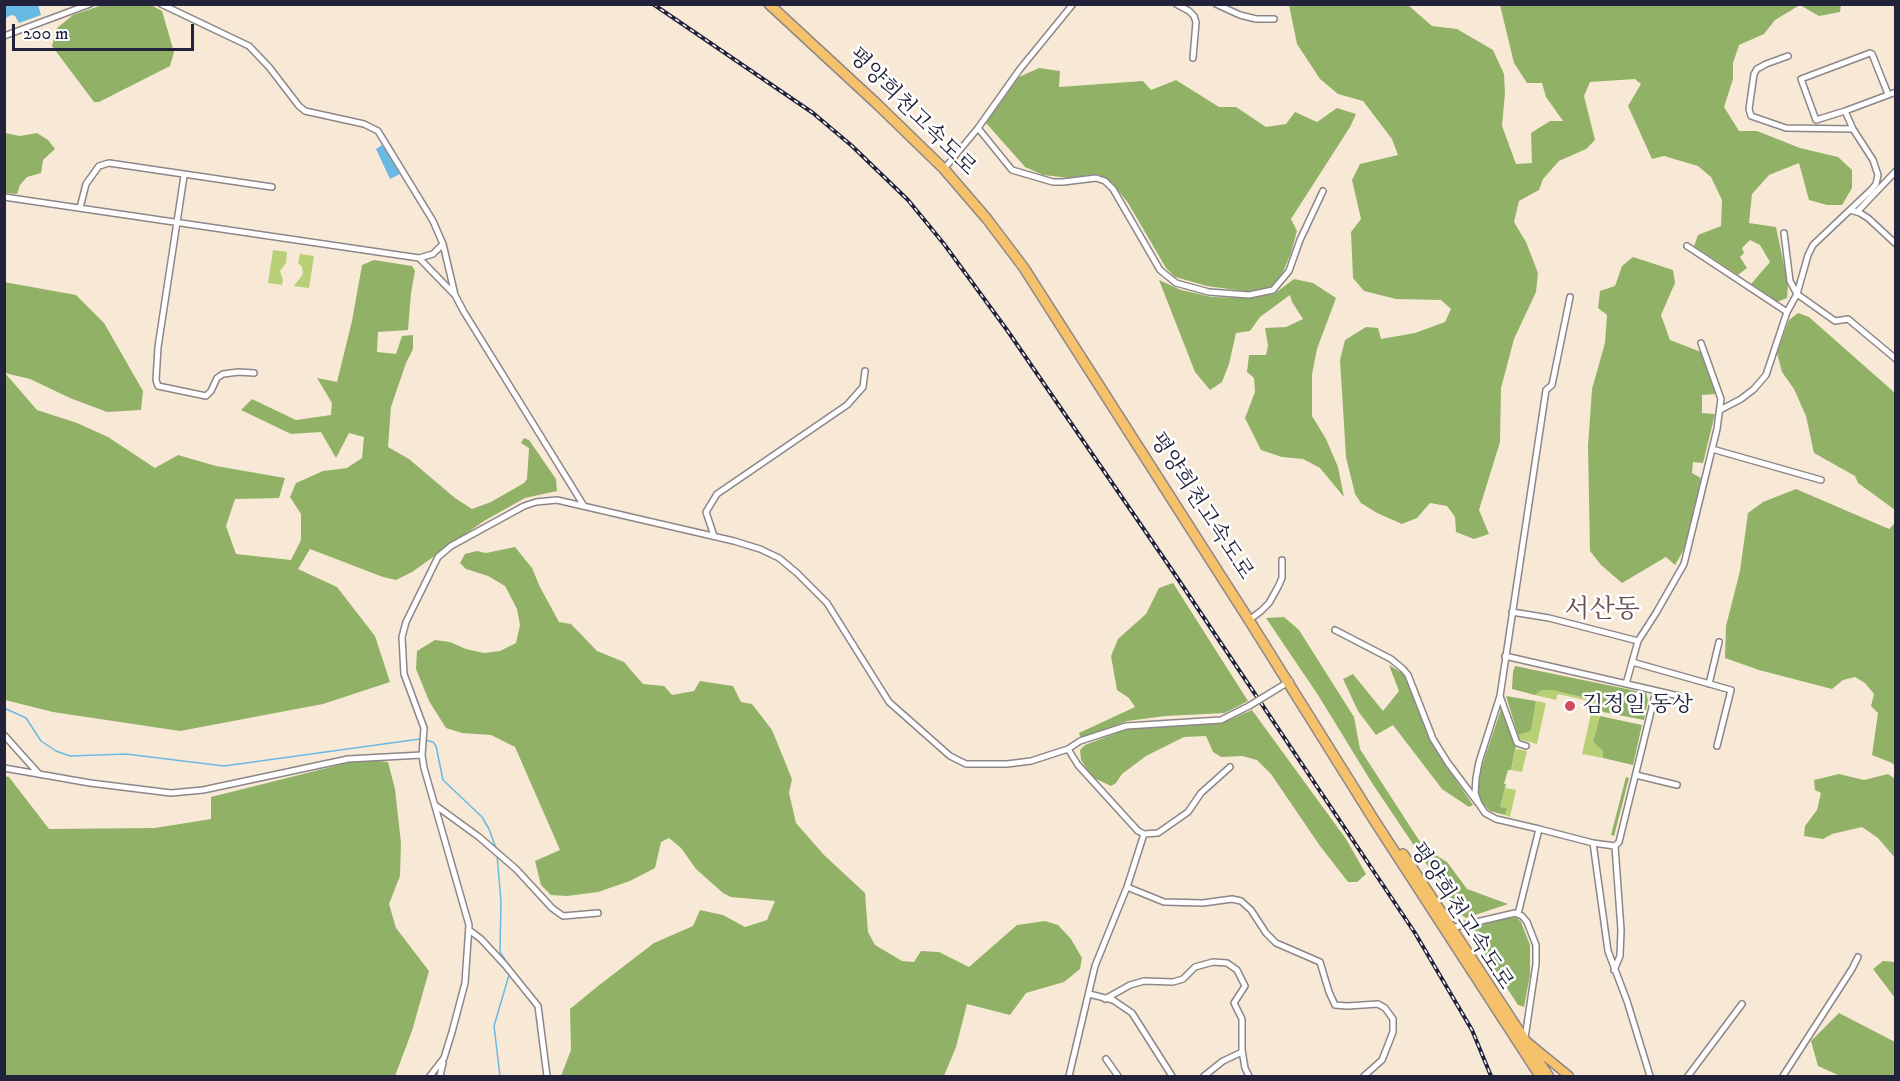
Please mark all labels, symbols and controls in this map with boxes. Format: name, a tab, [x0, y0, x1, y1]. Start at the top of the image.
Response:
scale bar	[15, 12, 196, 50]
text: 200 m	[23, 23, 69, 45]
street label: 평양희천고속도로	[842, 44, 980, 182]
street label: 평양희천고속도로	[1143, 429, 1257, 585]
district label: 서산동	[1564, 596, 1640, 628]
place label: 김정일 동상	[1582, 693, 1693, 719]
marker: 김정일 동상	[1563, 699, 1577, 713]
street label: 평양희천고속도로	[1403, 839, 1517, 995]

